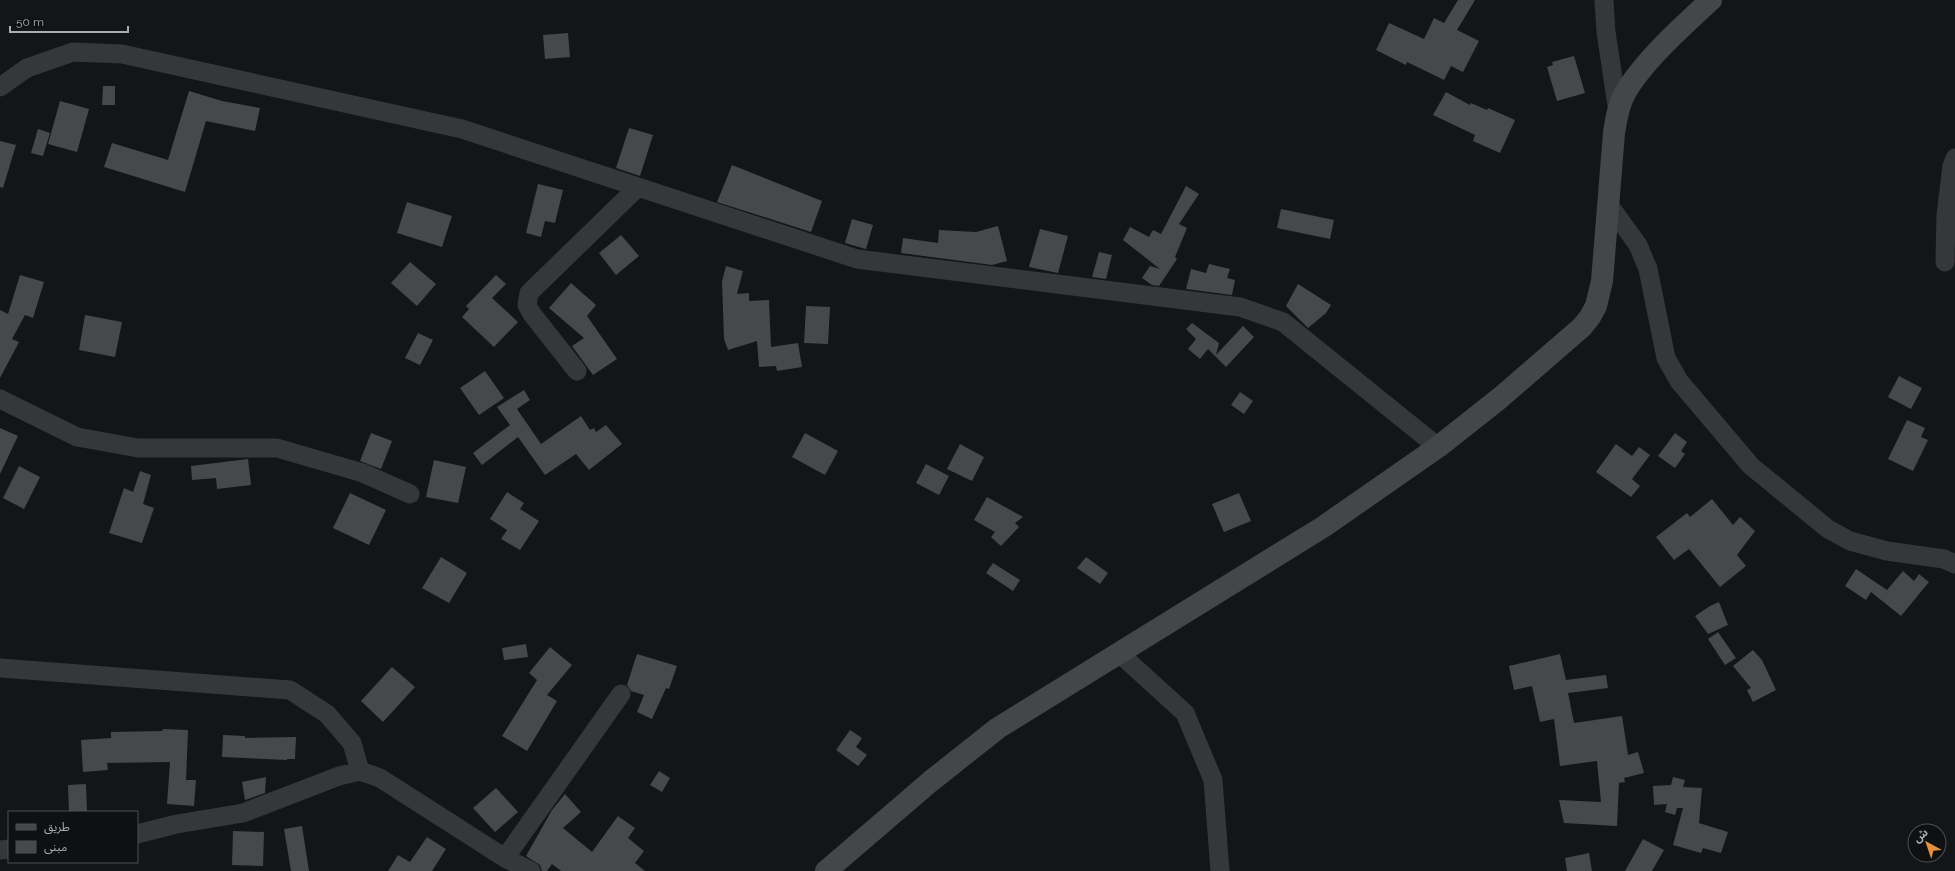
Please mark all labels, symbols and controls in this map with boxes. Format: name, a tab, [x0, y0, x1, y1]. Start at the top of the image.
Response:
scale bar	[10, 8, 128, 34]
text: 50 m	[16, 15, 44, 29]
legend	[8, 811, 138, 863]
text: طريق	[44, 820, 70, 835]
north arrow	[1907, 823, 1947, 863]
text: ش	[1911, 826, 1931, 846]
text: مبنى	[44, 840, 67, 854]

